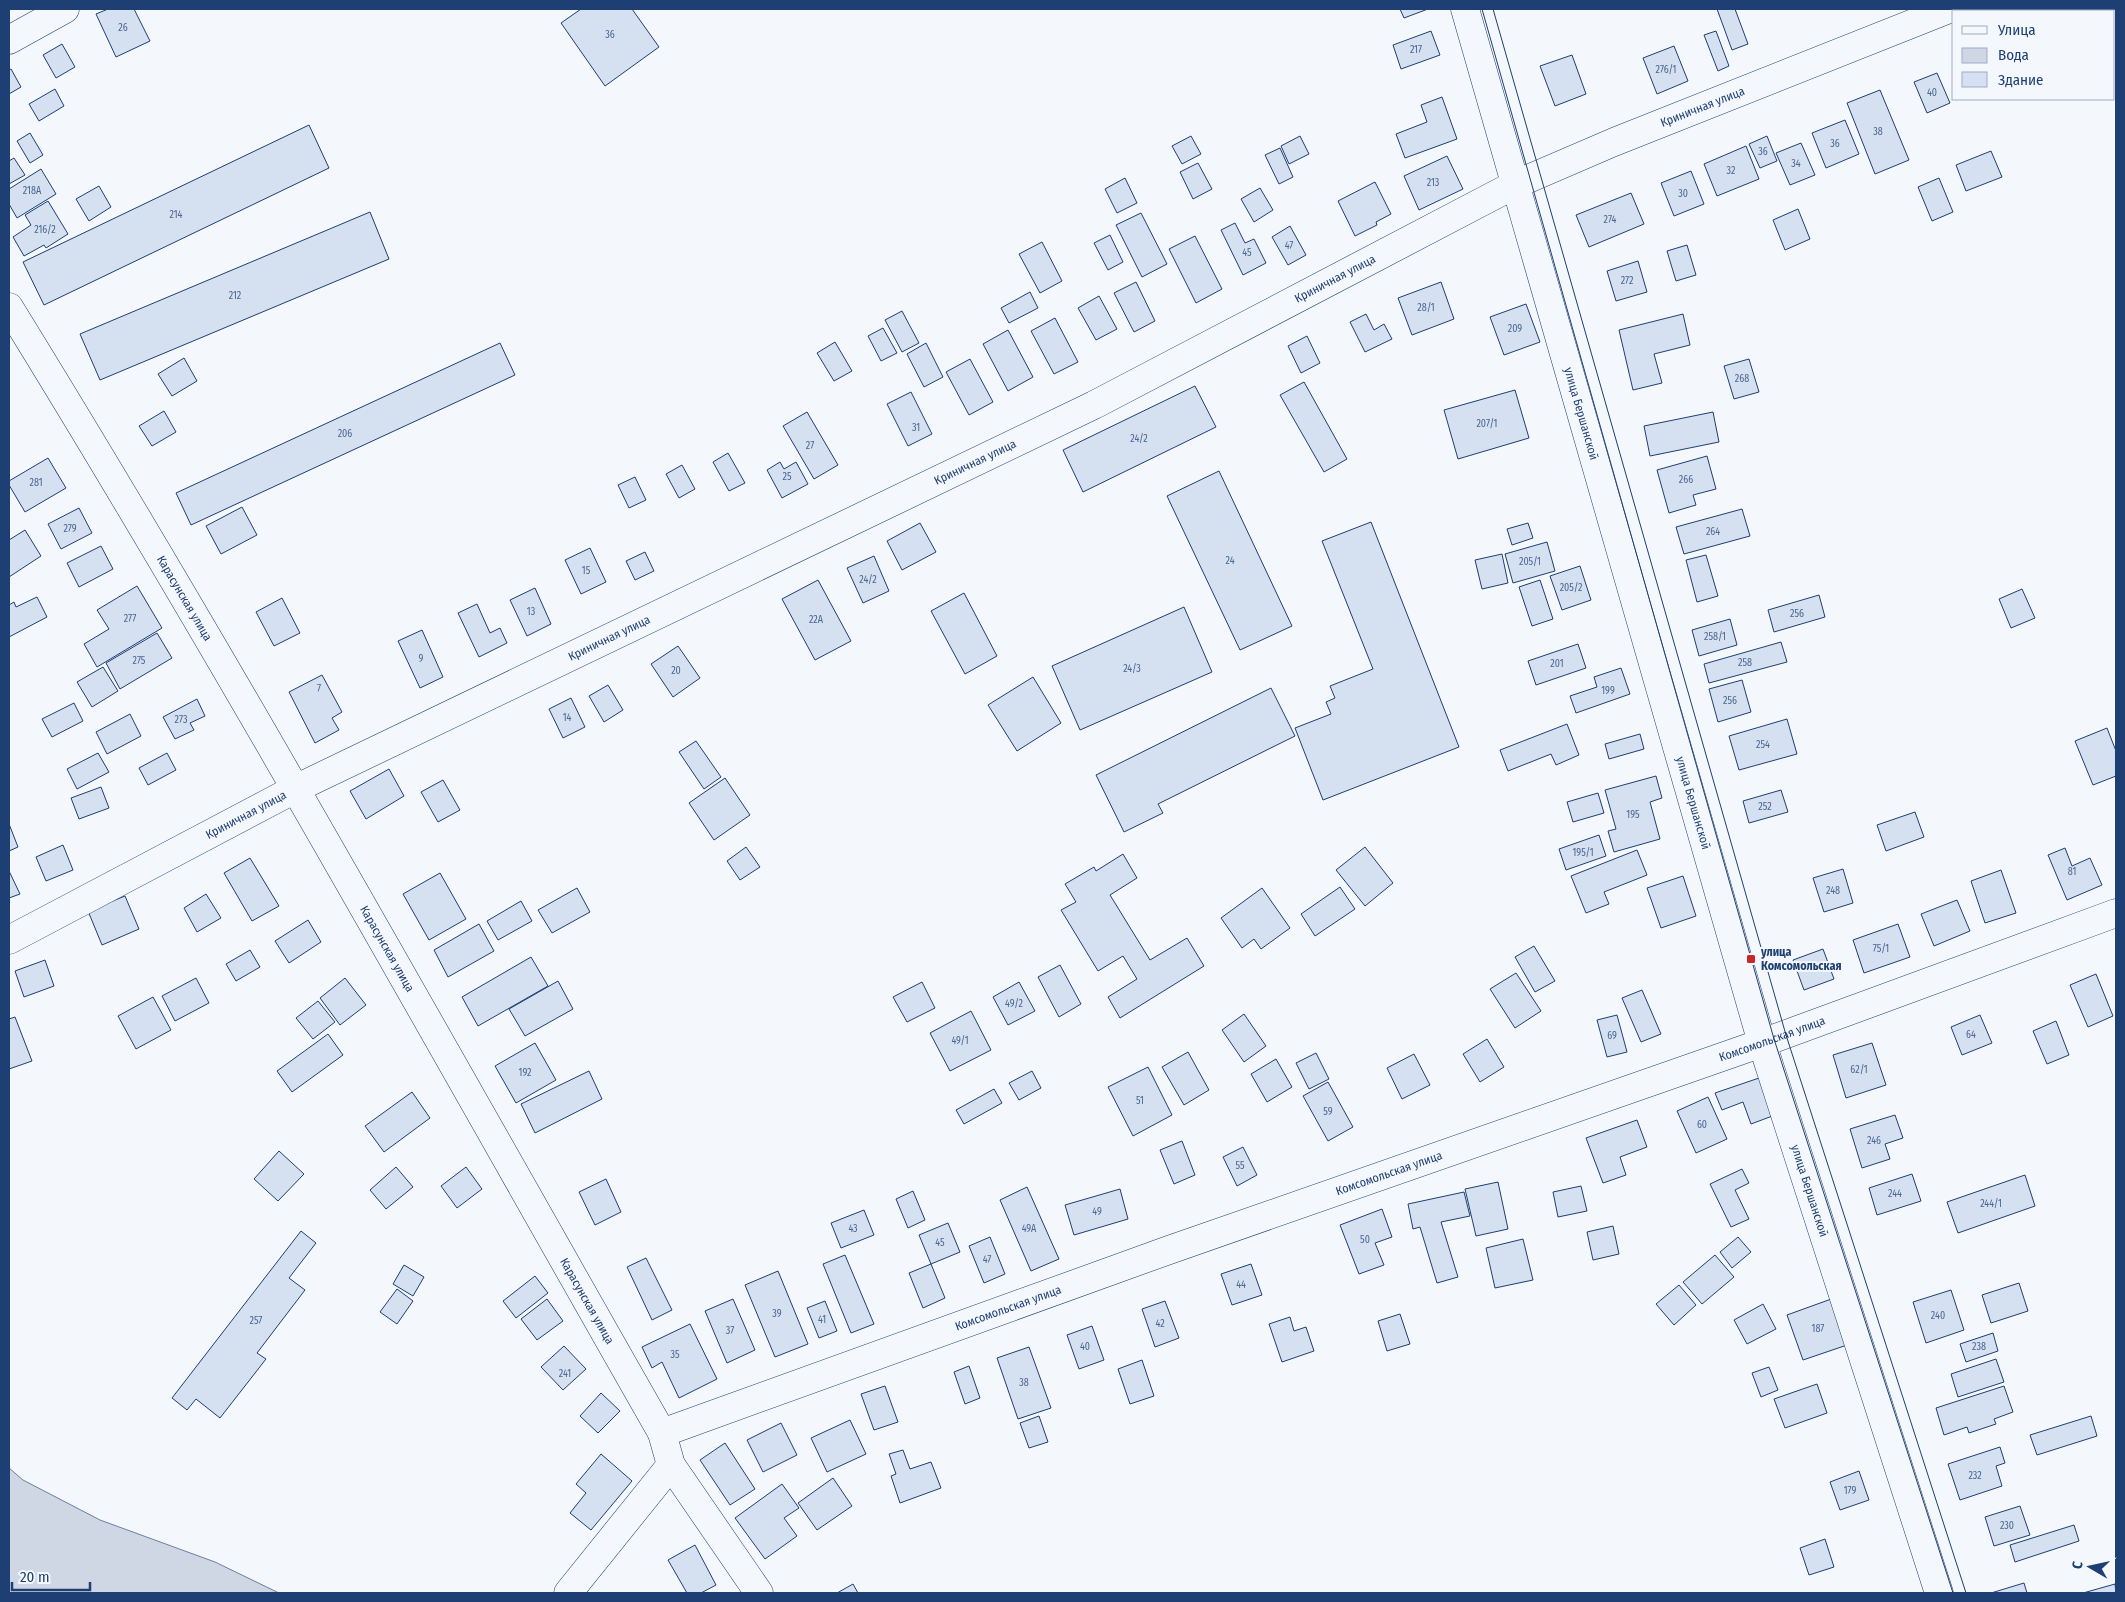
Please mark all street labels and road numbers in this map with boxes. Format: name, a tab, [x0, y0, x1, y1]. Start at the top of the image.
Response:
street label: Криничная улица	[1658, 84, 1747, 130]
street label: Криничная улица	[1292, 252, 1378, 306]
street label: улица Бершанской	[1561, 366, 1601, 462]
street label: Криничная улица	[932, 436, 1018, 488]
street label: Карасунская улица	[154, 553, 215, 644]
street label: Криничная улица	[566, 612, 653, 664]
street label: улица Бершанской	[1673, 755, 1713, 851]
street label: Криничная улица	[203, 788, 289, 842]
street label: Карасунская улица	[357, 903, 417, 994]
street label: Комсомольская улица	[1717, 1013, 1827, 1064]
street label: улица Бершанской	[1788, 1143, 1831, 1239]
street label: Комсомольская улица	[1334, 1148, 1444, 1198]
street label: Карасунская улица	[557, 1256, 617, 1347]
street label: Комсомольская улица	[953, 1282, 1063, 1334]

